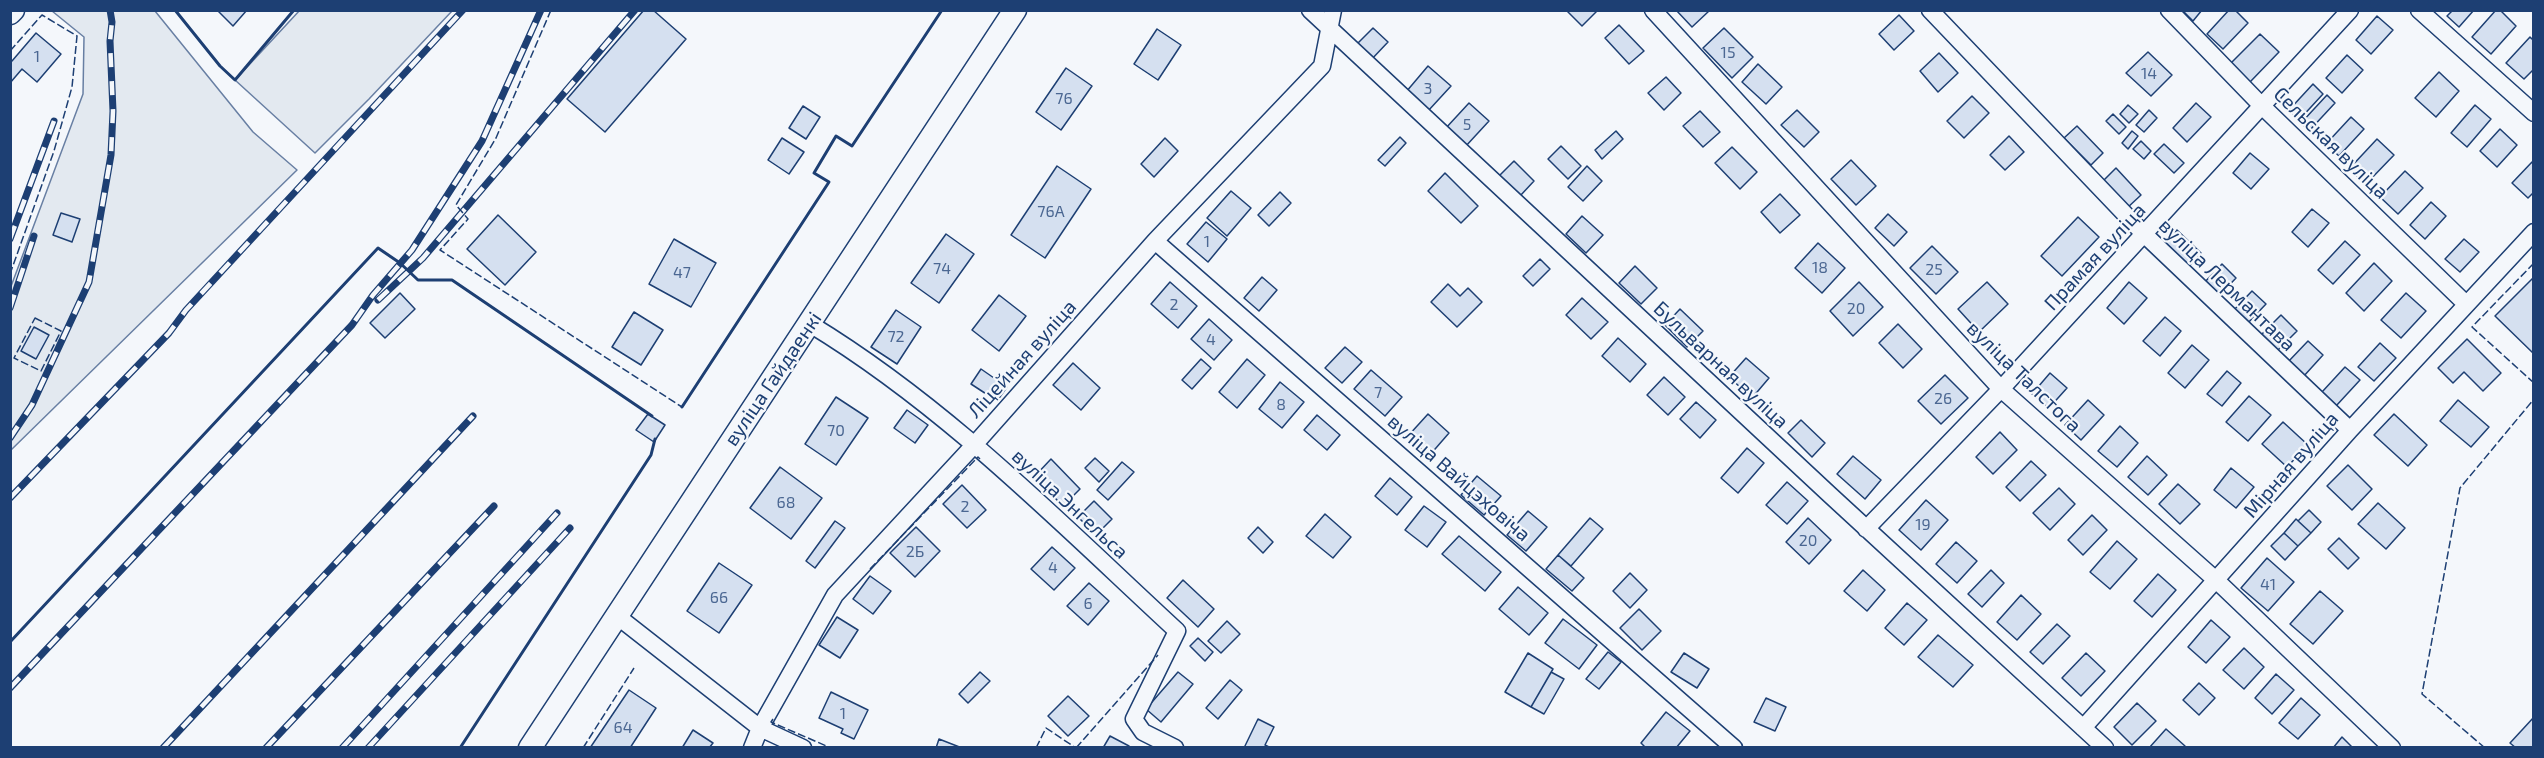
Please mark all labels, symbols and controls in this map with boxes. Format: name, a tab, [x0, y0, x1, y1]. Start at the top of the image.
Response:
house number: 15	[1721, 43, 1735, 63]
house number: 1	[34, 47, 40, 67]
house number: 14	[2141, 64, 2157, 84]
house number: 3	[1424, 79, 1432, 99]
street label: Сельская вуліца	[2268, 82, 2394, 204]
house number: 76	[1055, 89, 1073, 109]
house number: 5	[1463, 115, 1471, 135]
street label: Прамая вуліца	[2039, 199, 2151, 315]
house number: 76А	[1037, 202, 1065, 222]
street label: вуліца Лермантава	[2154, 214, 2300, 356]
house number: 1	[1204, 232, 1210, 252]
house number: 18	[1812, 258, 1828, 278]
house number: 74	[933, 259, 951, 279]
house number: 25	[1925, 260, 1943, 280]
house number: 47	[673, 263, 691, 283]
street label: Ліцейная вуліца	[963, 295, 1081, 423]
house number: 2	[1170, 295, 1178, 315]
street label: Бульварная вуліца	[1649, 296, 1793, 434]
house number: 20	[1847, 299, 1865, 319]
street label: вуліца Гайдаенкі	[719, 307, 827, 451]
street label: вуліца Талстога	[1962, 316, 2086, 438]
house number: 72	[887, 327, 905, 347]
house number: 4	[1206, 330, 1216, 350]
house number: 7	[1374, 383, 1382, 403]
house number: 26	[1934, 389, 1952, 409]
house number: 8	[1276, 395, 1286, 415]
street label: Мірная вуліца	[2239, 407, 2343, 523]
street label: вуліца Вайцэховіча	[1383, 410, 1535, 546]
house number: 70	[827, 421, 845, 441]
street label: вуліца Энгельса	[1007, 444, 1133, 564]
house number: 68	[777, 493, 795, 513]
house number: 2	[961, 497, 969, 517]
house number: 19	[1915, 515, 1931, 535]
house number: 20	[1799, 531, 1817, 551]
house number: 2Б	[906, 542, 924, 562]
house number: 4	[1048, 558, 1058, 578]
house number: 41	[2260, 575, 2276, 595]
house number: 66	[710, 588, 728, 608]
house number: 6	[1083, 594, 1093, 614]
house number: 1	[840, 704, 846, 724]
house number: 64	[614, 718, 632, 738]

